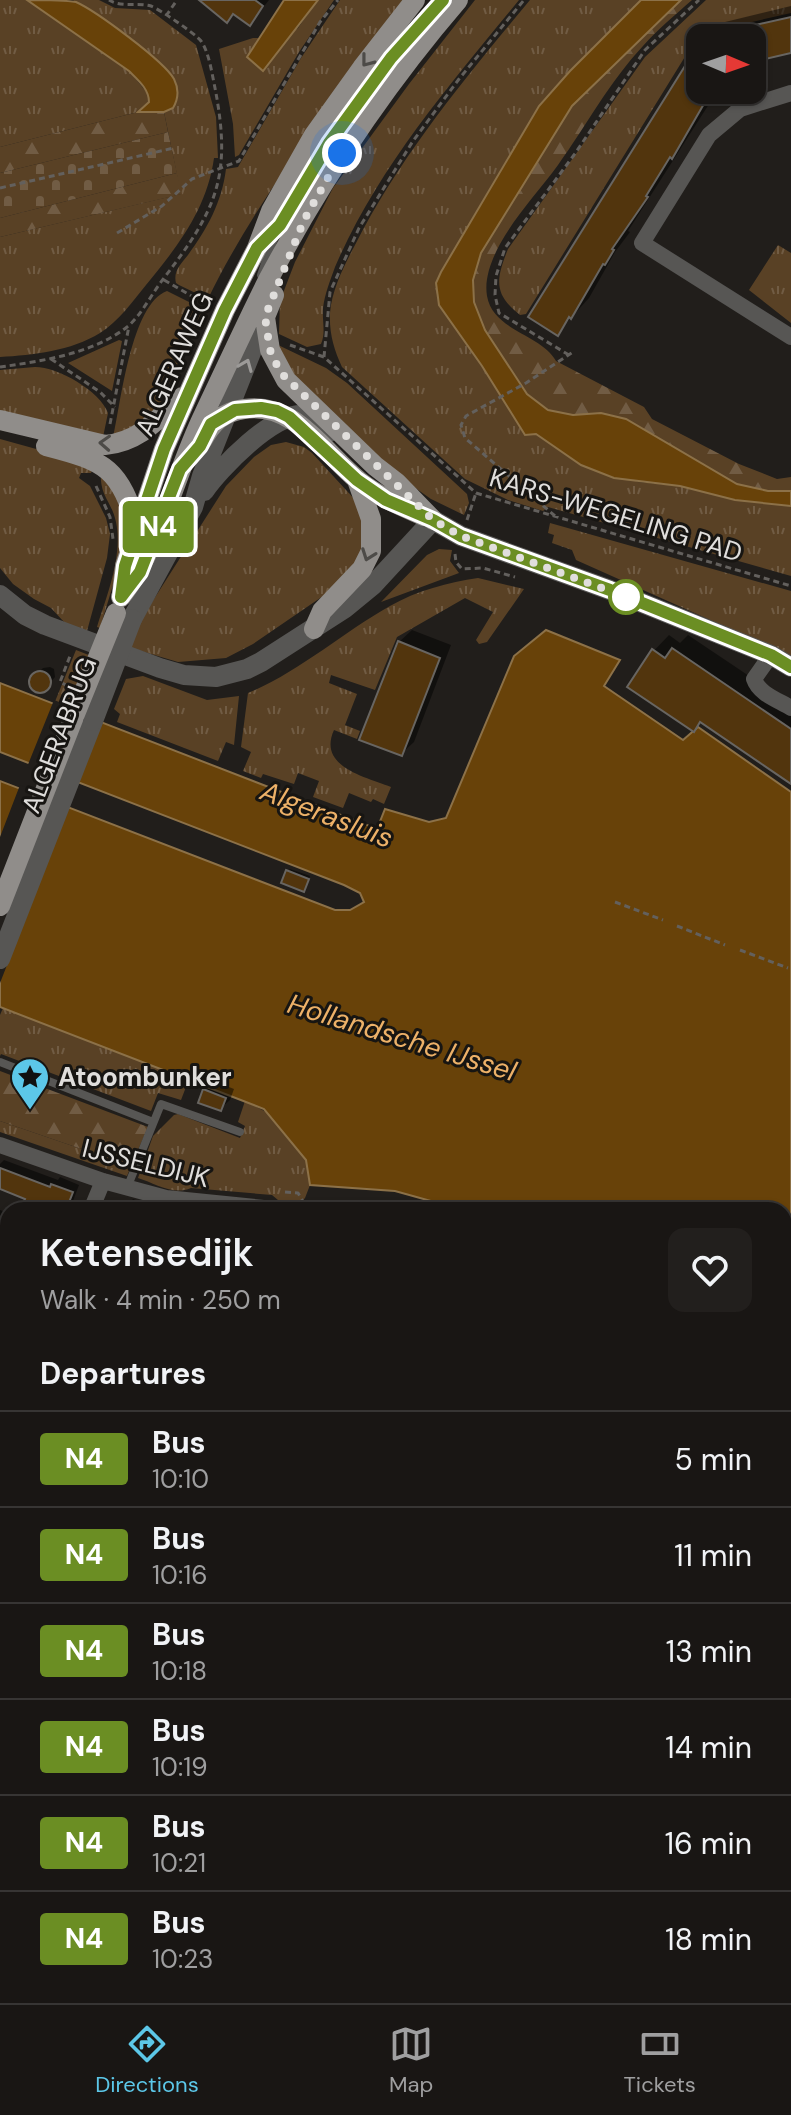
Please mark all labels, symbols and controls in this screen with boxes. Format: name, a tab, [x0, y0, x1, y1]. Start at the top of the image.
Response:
north arrow	[686, 24, 766, 104]
map controls	[686, 24, 766, 104]
one-way arrow	[362, 52, 376, 67]
your location	[322, 133, 362, 173]
street label: ALGERAWEG	[127, 287, 221, 441]
one-way arrow	[236, 359, 252, 373]
one-way arrow	[98, 435, 111, 452]
street label: KARS-WEGELING PAD	[485, 460, 747, 570]
line badge: N4	[122, 501, 194, 553]
text: N4	[139, 508, 177, 545]
one-way arrow	[361, 547, 377, 561]
unlabelled marker	[609, 580, 643, 614]
street label: ALGERABRUG	[14, 652, 104, 818]
water label: Algerasluis	[254, 772, 398, 857]
water label: Hollandsche IJssel	[283, 985, 521, 1090]
place icon: Atoombunker	[9, 1056, 51, 1111]
place label: Atoombunker	[58, 1060, 232, 1094]
street label: IJSSELDIJK	[79, 1131, 213, 1195]
text: Ketensedijk	[40, 1228, 254, 1278]
button: heart	[668, 1228, 752, 1312]
text: Walk · 4 min · 250 m	[40, 1283, 281, 1317]
text: Departures	[40, 1354, 206, 1393]
text: Bus	[152, 1423, 206, 1462]
text: N4	[65, 1440, 103, 1477]
text: 5 min	[675, 1440, 752, 1479]
text: 10:10	[152, 1462, 209, 1496]
text: Bus	[152, 1519, 206, 1558]
text: N4	[65, 1536, 103, 1573]
text: 11 min	[674, 1536, 752, 1575]
text: 10:16	[152, 1558, 208, 1592]
text: Bus	[152, 1615, 206, 1654]
text: N4	[65, 1632, 103, 1669]
text: 13 min	[666, 1632, 752, 1671]
text: 10:18	[152, 1654, 207, 1688]
text: Bus	[152, 1711, 206, 1750]
text: N4	[65, 1728, 103, 1765]
text: 14 min	[665, 1728, 752, 1767]
text: 10:19	[152, 1750, 208, 1784]
text: Bus	[152, 1807, 206, 1846]
text: N4	[65, 1824, 103, 1861]
text: 16 min	[665, 1824, 752, 1863]
text: 10:21	[152, 1846, 206, 1880]
text: Bus	[152, 1903, 206, 1942]
text: N4	[65, 1920, 103, 1957]
text: 18 min	[665, 1920, 752, 1959]
text: 10:23	[152, 1942, 214, 1976]
tab: Directions	[95, 2022, 199, 2099]
tab: Map	[389, 2022, 433, 2099]
tab: Tickets	[624, 2022, 696, 2099]

